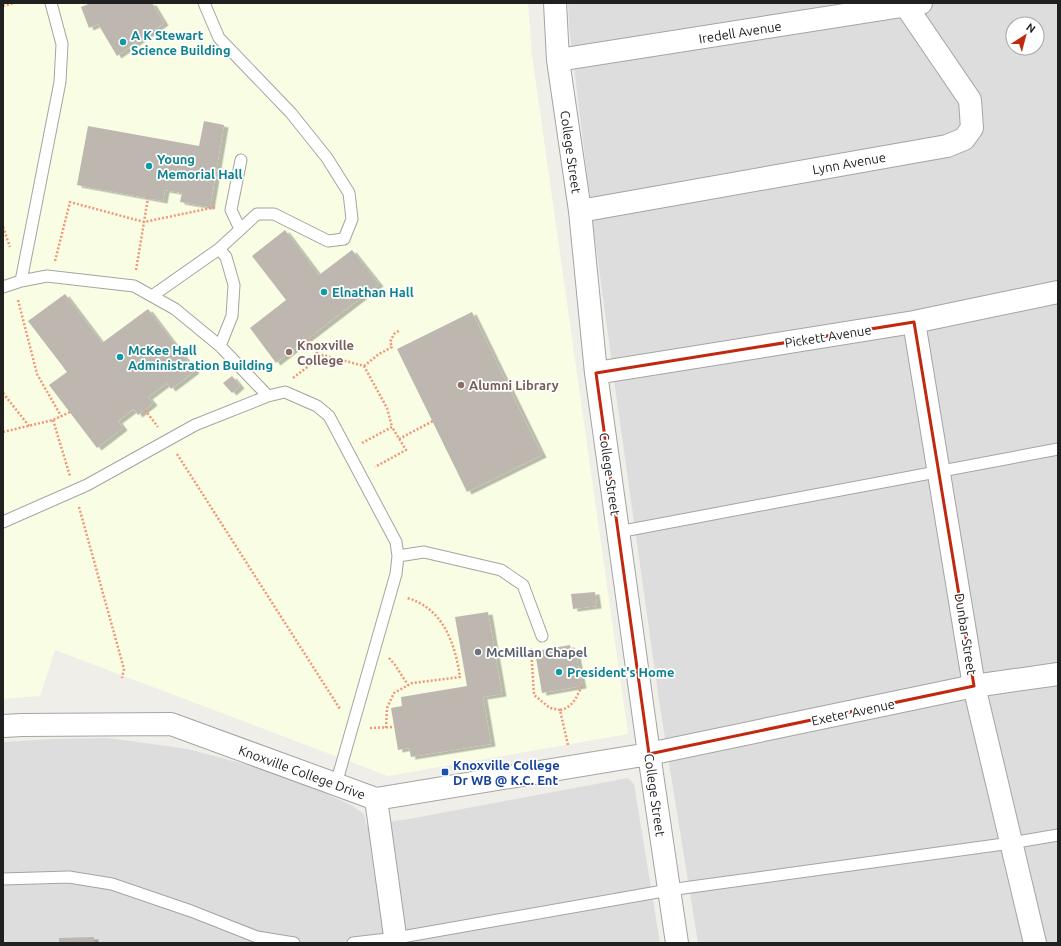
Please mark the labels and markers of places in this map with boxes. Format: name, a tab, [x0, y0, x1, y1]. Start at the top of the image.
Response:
place label: A K Stewart Science Building	[131, 28, 231, 57]
marker: A K Stewart Science Building	[118, 37, 128, 47]
place label: Young Memorial Hall	[157, 152, 243, 181]
marker: Young Memorial Hall	[144, 161, 154, 171]
place label: Elnathan Hall	[332, 285, 414, 299]
marker: Elnathan Hall	[319, 287, 329, 297]
place label: Knoxville College	[297, 338, 354, 367]
place label: McKee Hall Administration Building	[128, 343, 273, 372]
marker: Knoxville College	[284, 347, 294, 357]
marker: McKee Hall Administration Building	[115, 352, 125, 362]
place label: Alumni Library	[469, 378, 559, 392]
marker: Alumni Library	[456, 380, 466, 390]
place label: McMillan Chapel	[486, 645, 587, 659]
marker: McMillan Chapel	[473, 647, 483, 657]
place label: President's Home	[567, 665, 675, 679]
marker: President's Home	[554, 667, 564, 677]
place label: Knoxville College Dr WB @ K.C. Ent	[453, 758, 560, 787]
marker: Knoxville College Dr WB @ K.C. Ent	[440, 767, 450, 777]

